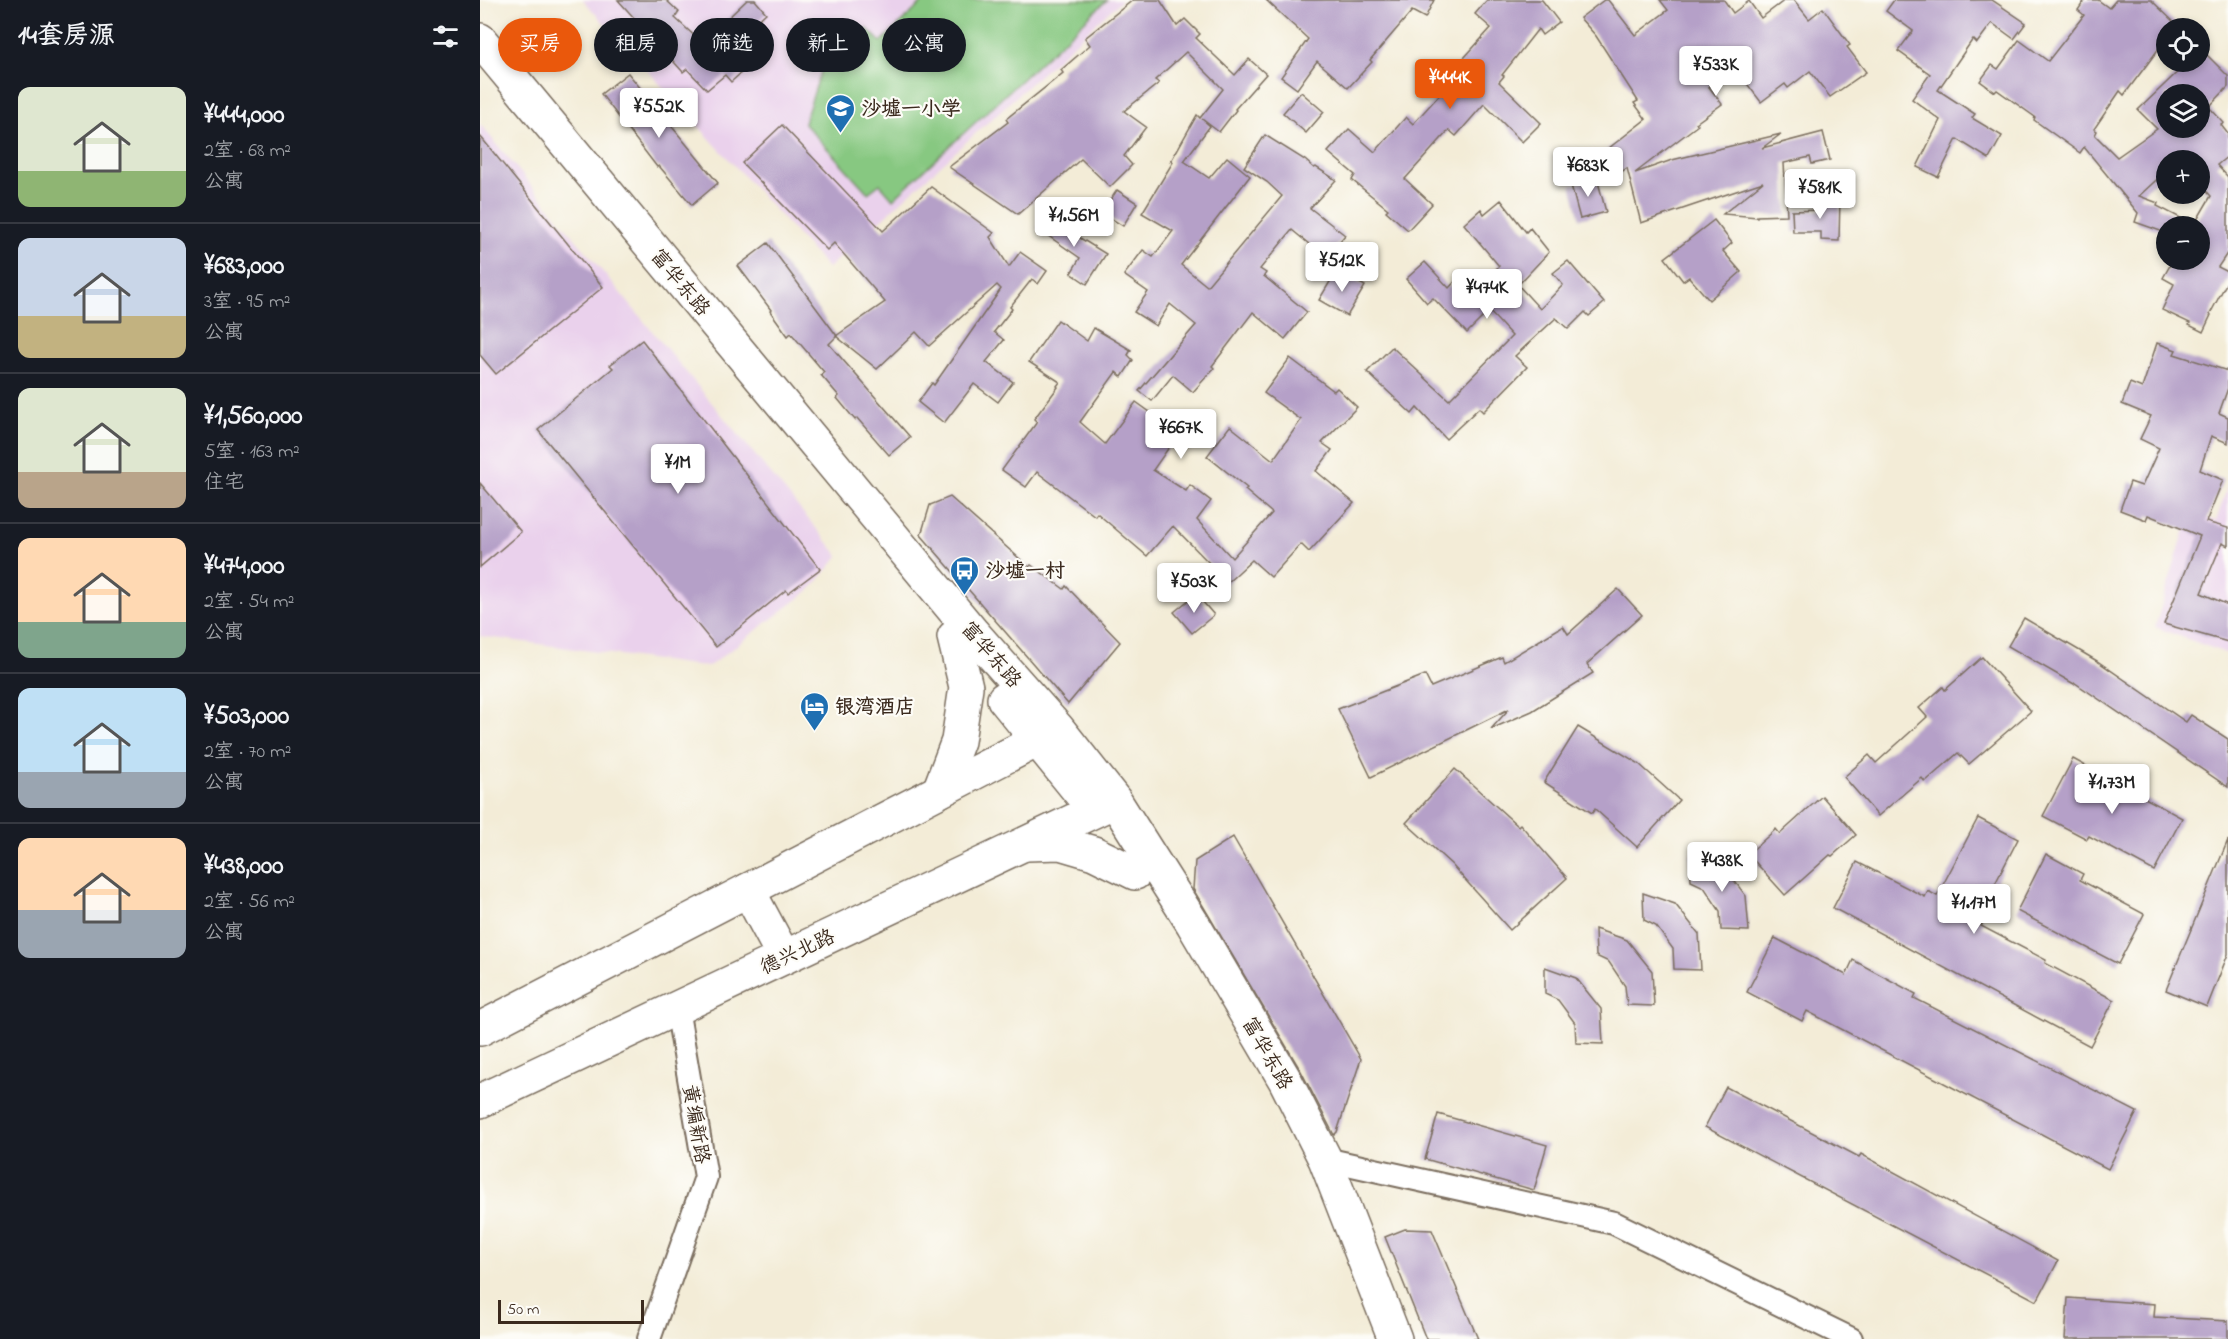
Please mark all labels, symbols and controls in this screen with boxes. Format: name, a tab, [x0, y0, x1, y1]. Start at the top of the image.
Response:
text: 14套房源	[18, 18, 115, 56]
chip: 买房	[498, 18, 582, 72]
chip: 租房	[594, 18, 678, 72]
chip: 筛选	[690, 18, 774, 72]
chip: 新上	[786, 18, 870, 72]
chip: 公寓	[882, 18, 966, 72]
map controls	[2156, 18, 2210, 270]
button: locate	[2156, 18, 2210, 72]
icon: filters	[429, 20, 462, 53]
pin: ¥533K	[1674, 46, 1758, 97]
text: ¥533K	[1693, 51, 1739, 80]
pin: ¥444K	[1408, 59, 1492, 110]
text: ¥444K	[1429, 64, 1471, 93]
button: layers	[2156, 84, 2210, 138]
pin: ¥552K	[617, 88, 701, 139]
school or university icon: 沙墟一小学	[824, 92, 856, 134]
text: ¥552K	[634, 93, 684, 122]
place label: 沙墟一小学	[861, 96, 961, 125]
text: ¥444,000	[204, 97, 284, 135]
icon: home	[66, 111, 138, 183]
text: 2室 · 68 m²	[204, 137, 291, 166]
pin: ¥683K	[1546, 147, 1630, 198]
button: +	[2156, 150, 2210, 204]
text: ¥683K	[1567, 152, 1609, 181]
text: 公寓	[204, 168, 244, 197]
pin: ¥581K	[1778, 169, 1862, 220]
text: ¥581K	[1799, 174, 1841, 203]
pin: ¥1.56M	[1025, 197, 1123, 248]
text: ¥1.56M	[1049, 202, 1099, 231]
button: −	[2156, 216, 2210, 270]
pin: ¥512K	[1300, 242, 1384, 293]
street label: 富华东路	[642, 244, 717, 324]
text: ¥512K	[1319, 247, 1365, 276]
text: ¥683,000	[204, 248, 284, 286]
icon: home	[66, 262, 138, 334]
pin: ¥474K	[1445, 269, 1529, 320]
text: ¥474K	[1466, 274, 1508, 303]
text: 3室 · 95 m²	[204, 288, 290, 317]
text: 公寓	[204, 319, 244, 348]
text: ¥1,560,000	[204, 398, 303, 436]
pin: ¥667K	[1139, 409, 1223, 460]
icon: home	[66, 412, 138, 484]
text: ¥667K	[1159, 414, 1203, 443]
text: 5室 · 163 m²	[204, 438, 300, 467]
pin: ¥1M	[649, 444, 707, 495]
text: ¥1M	[665, 449, 691, 478]
text: 住宅	[204, 469, 244, 498]
text: ¥474,000	[204, 548, 284, 586]
bus stop icon: 沙墟一村	[948, 554, 980, 596]
place label: 沙墟一村	[985, 558, 1065, 587]
icon: home	[66, 562, 138, 634]
pin: ¥503K	[1152, 563, 1236, 614]
text: ¥503K	[1171, 568, 1217, 597]
text: 2室 · 54 m²	[204, 588, 294, 617]
street label: 富华东路	[953, 616, 1028, 696]
text: 公寓	[204, 619, 244, 648]
hotel icon: 银湾酒店	[798, 690, 830, 732]
place label: 银湾酒店	[835, 694, 915, 723]
text: ¥503,000	[204, 698, 289, 736]
icon: home	[66, 712, 138, 784]
text: 2室 · 70 m²	[204, 738, 292, 767]
pin: ¥1.73M	[2063, 764, 2161, 815]
text: 公寓	[204, 769, 244, 798]
text: ¥1.73M	[2089, 769, 2135, 798]
pin: ¥438K	[1680, 842, 1764, 893]
text: ¥438K	[1701, 847, 1743, 876]
text: ¥438,000	[204, 848, 284, 886]
icon: home	[66, 862, 138, 934]
pin: ¥1.17M	[1925, 884, 2023, 935]
text: 2室 · 56 m²	[204, 888, 295, 917]
text: ¥1.17M	[1952, 889, 1996, 918]
text: 公寓	[204, 919, 244, 948]
street label: 德兴北路	[756, 923, 841, 983]
street label: 富华东路	[1233, 1012, 1299, 1097]
street label: 黄编新路	[673, 1083, 716, 1167]
scale bar	[498, 1297, 644, 1324]
text: 50 m	[507, 1298, 539, 1322]

